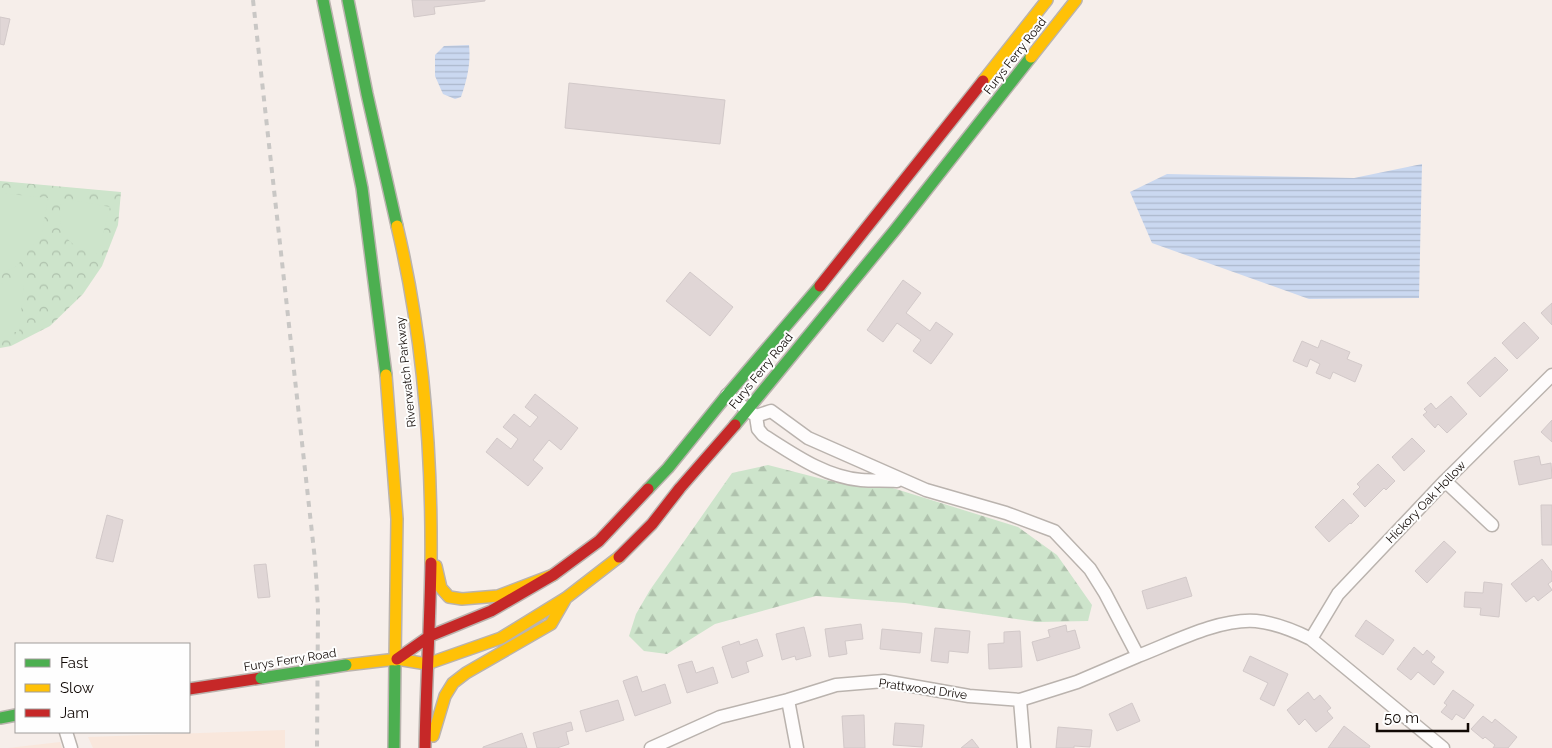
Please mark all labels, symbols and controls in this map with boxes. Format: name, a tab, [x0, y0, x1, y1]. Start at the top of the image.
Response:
street label: Furys Ferry Road	[981, 15, 1049, 97]
street label: Riverwatch Parkway	[393, 315, 419, 428]
street label: Furys Ferry Road	[726, 330, 796, 412]
street label: Hickory Oak Hollow	[1383, 458, 1469, 546]
legend	[15, 643, 190, 733]
street label: Furys Ferry Road	[243, 646, 337, 674]
text: Fast	[60, 654, 88, 672]
street label: Prattwood Drive	[878, 676, 968, 702]
text: Slow	[60, 679, 94, 697]
scale bar	[1377, 700, 1468, 732]
text: Jam	[60, 704, 89, 722]
text: 50 m	[1384, 709, 1419, 727]

